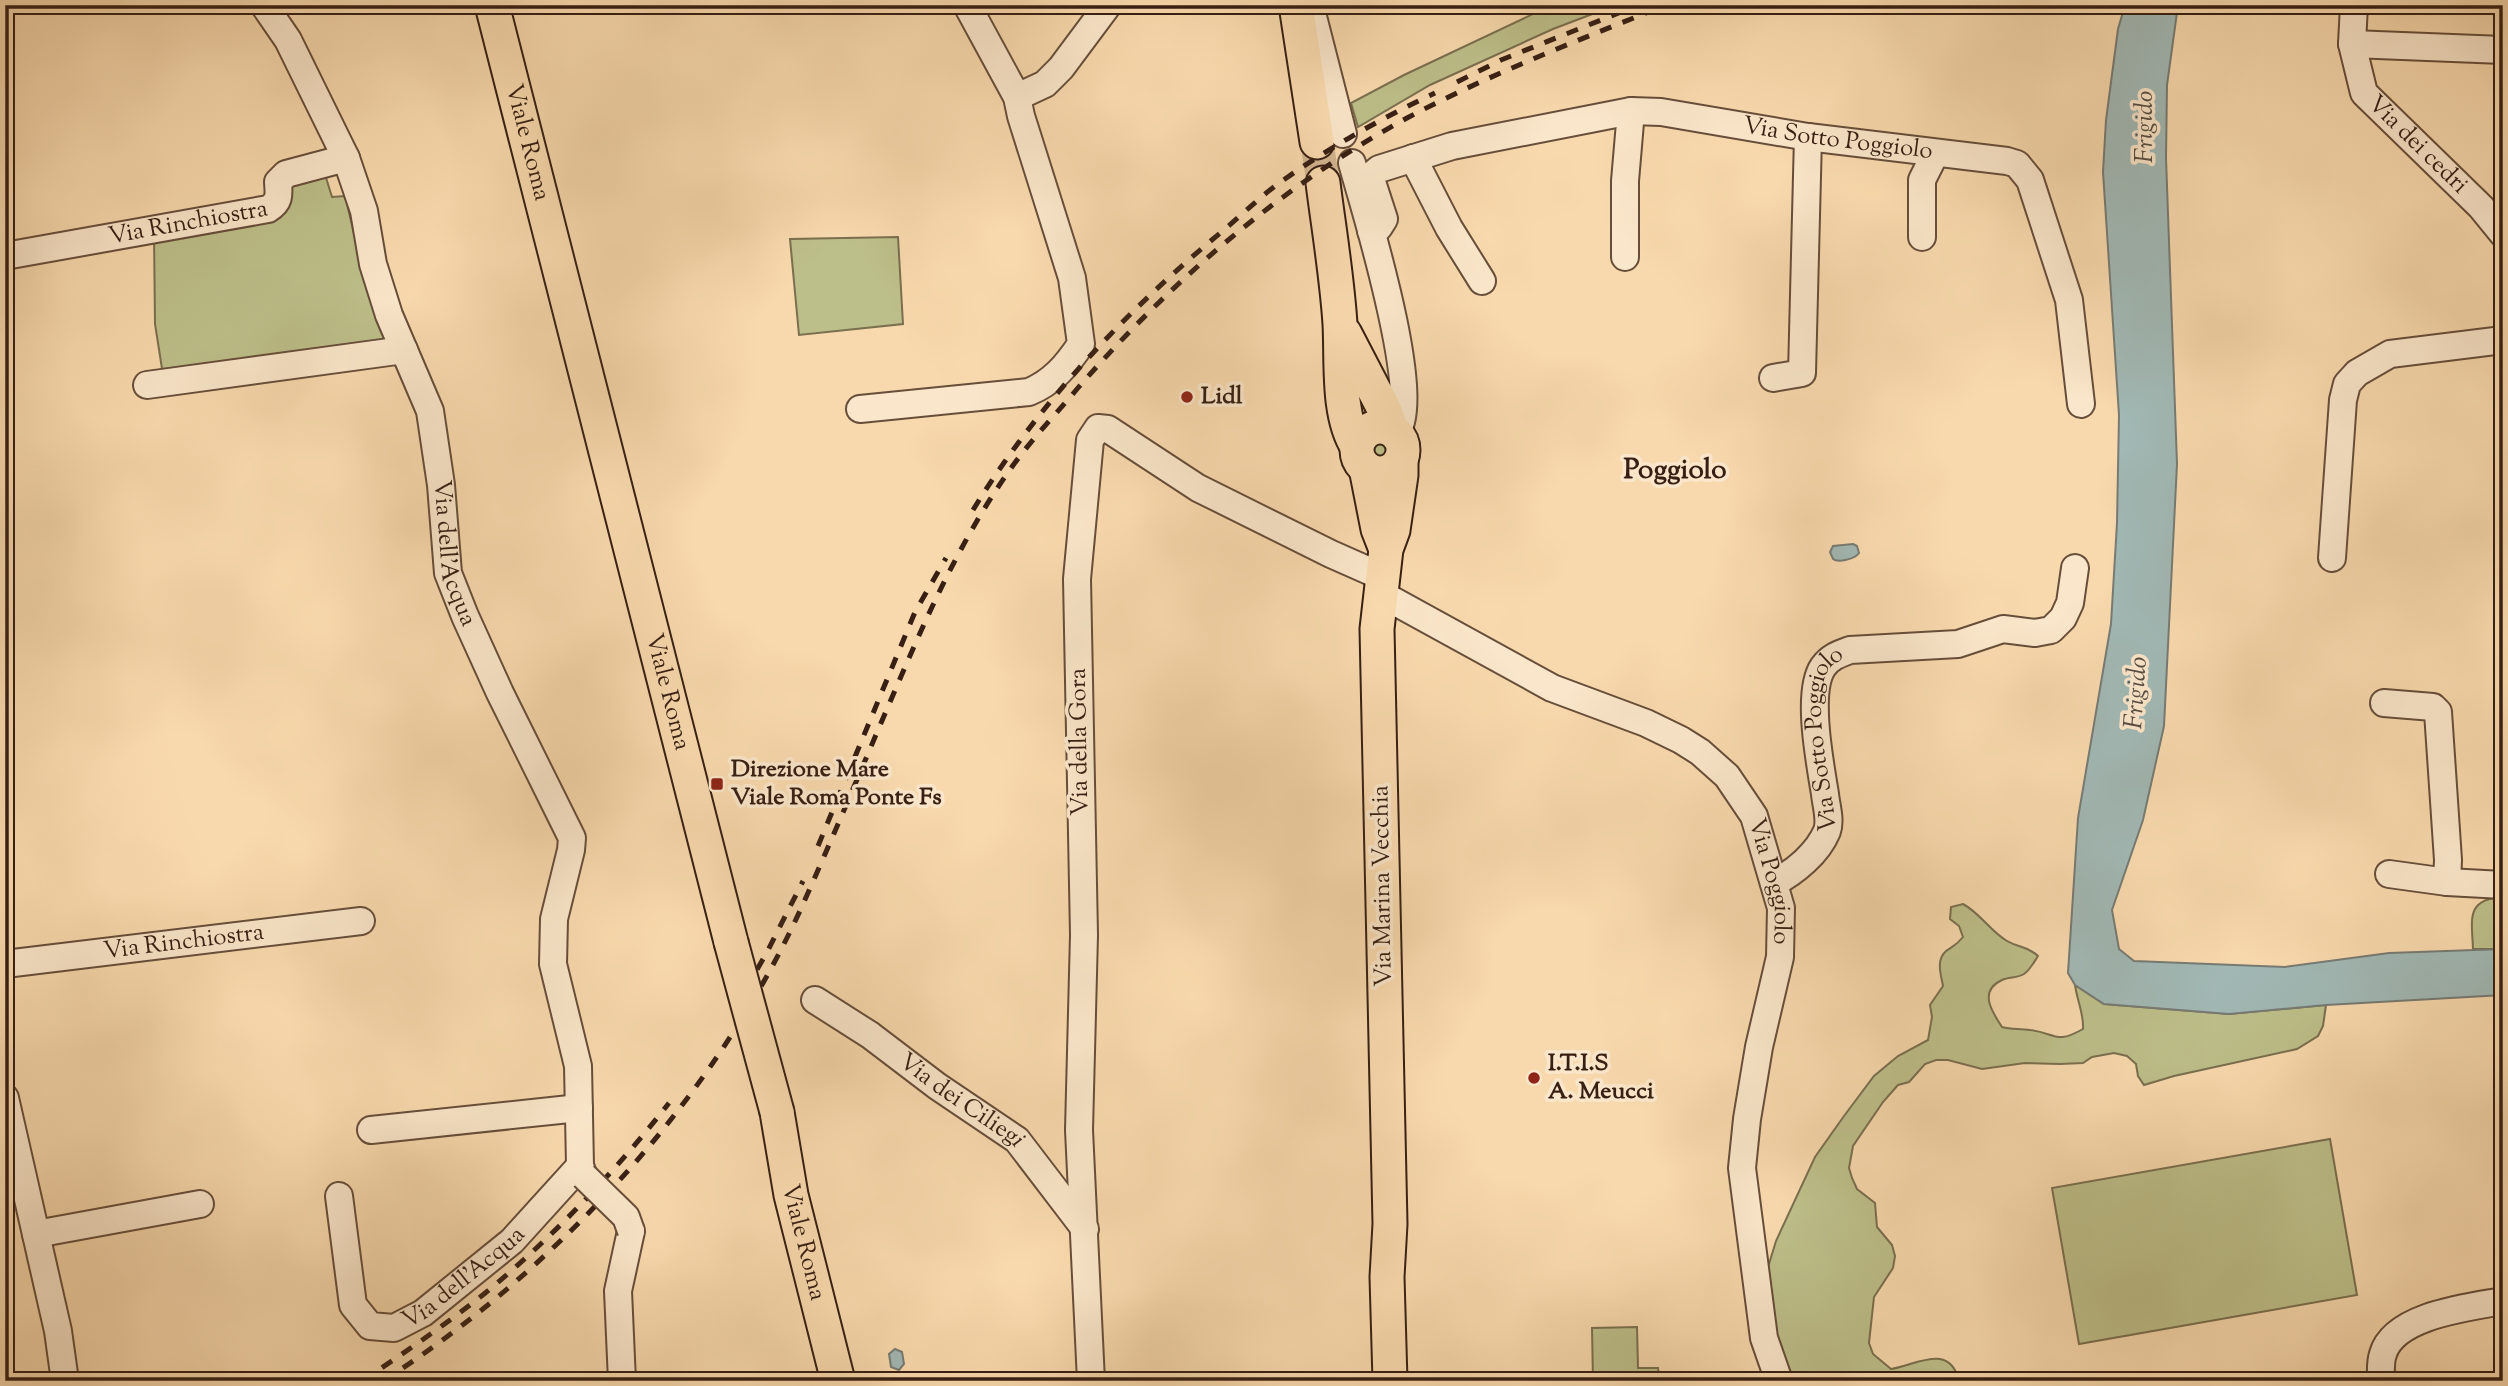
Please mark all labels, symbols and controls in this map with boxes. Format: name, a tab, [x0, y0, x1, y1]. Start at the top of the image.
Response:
street label: Viale Roma	[496, 81, 558, 205]
street label: Via dei cedri	[2359, 88, 2475, 202]
water label: Frigido	[2127, 91, 2164, 163]
street label: Via Sotto Poggiolo	[1740, 109, 1935, 169]
street label: Via Rinchiostra	[106, 192, 271, 254]
place label: Lidl	[1201, 380, 1243, 414]
marker: Lidl	[1179, 389, 1195, 405]
district label: Poggiolo	[1624, 451, 1726, 491]
street label: Via dell'Acqua	[424, 479, 485, 632]
street label: Viale Roma	[636, 630, 698, 754]
street label: Via Sotto Poggiolo	[1798, 638, 1850, 833]
water label: Frigido	[2116, 655, 2158, 731]
street label: Via della Gora	[1062, 668, 1098, 816]
place label: Direzione Mare Viale Roma Ponte Fs	[731, 753, 942, 815]
marker: Direzione Mare Viale Roma Ponte Fs	[709, 776, 725, 792]
street label: Via Marina Vecchia	[1364, 785, 1402, 987]
street label: Via Poggiolo	[1739, 814, 1798, 945]
street label: Via Rinchiostra	[102, 916, 266, 969]
street label: Via dei Ciliegi	[891, 1045, 1034, 1155]
place label: I.T.I.S A. Meucci	[1548, 1047, 1654, 1109]
marker: I.T.I.S A. Meucci	[1526, 1070, 1542, 1086]
street label: Viale Roma	[772, 1182, 834, 1304]
street label: Via dell'Acqua	[396, 1220, 534, 1338]

